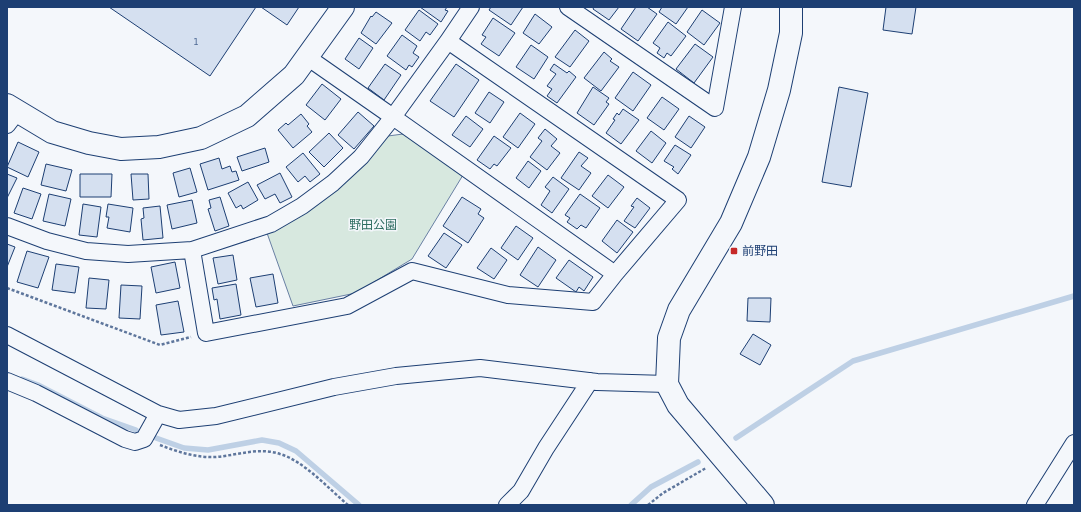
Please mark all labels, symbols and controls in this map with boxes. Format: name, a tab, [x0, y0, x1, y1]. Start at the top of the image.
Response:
house number: 1	[194, 36, 199, 47]
park label: 野田公園	[349, 218, 397, 232]
place label: 前野田	[742, 244, 778, 258]
marker: 前野田	[729, 246, 739, 256]

